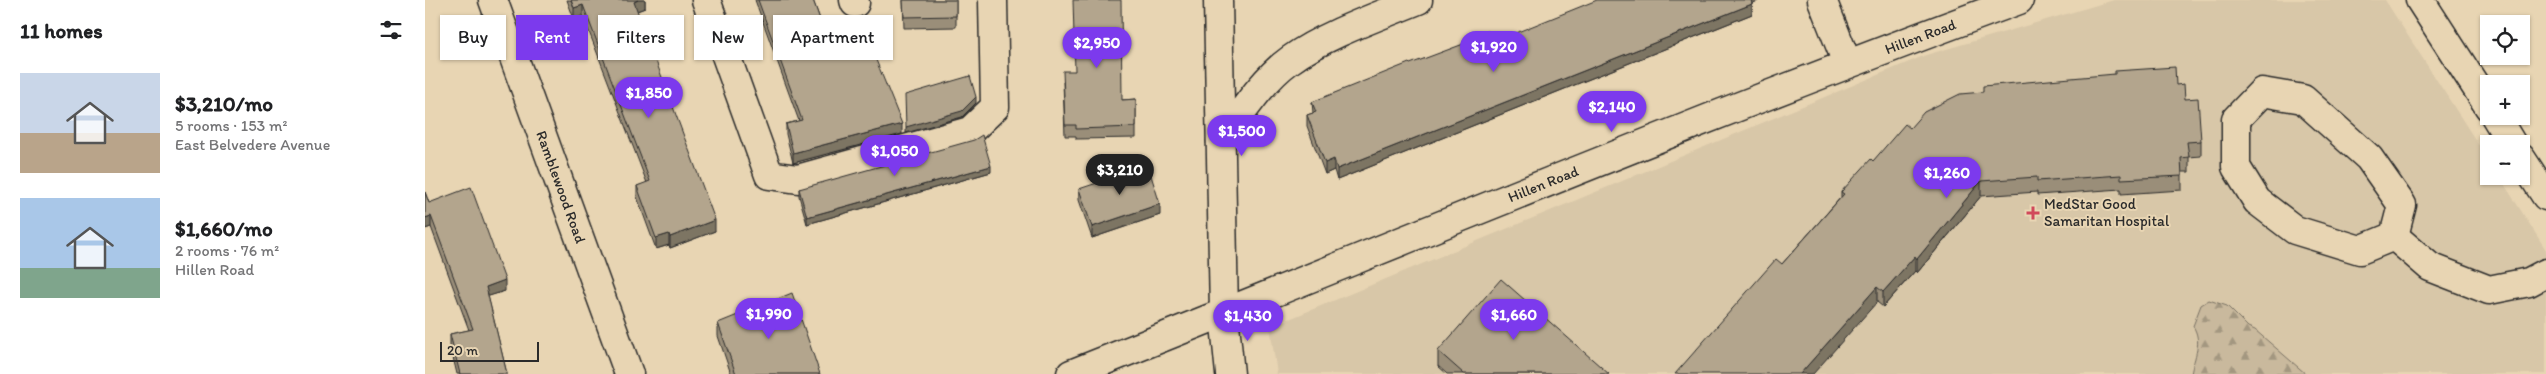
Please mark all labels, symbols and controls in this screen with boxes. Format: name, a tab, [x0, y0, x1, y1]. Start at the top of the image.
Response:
chip: Buy	[440, 15, 506, 60]
chip: Rent	[516, 15, 588, 60]
chip: Filters	[598, 15, 684, 60]
chip: New	[694, 15, 763, 60]
chip: Apartment	[773, 15, 893, 60]
street label: Hillen Road	[1882, 15, 1959, 58]
map controls	[2480, 15, 2530, 185]
button: locate	[2480, 15, 2530, 65]
icon: filters	[377, 16, 405, 44]
text: 11 homes	[20, 18, 103, 43]
pin: $2,950	[1056, 27, 1138, 69]
pin: $1,920	[1453, 30, 1535, 73]
text: $2,950	[1074, 33, 1120, 52]
text: $1,920	[1471, 37, 1517, 56]
button: +	[2480, 75, 2530, 125]
pin: $1,850	[608, 76, 690, 119]
text: $1,850	[626, 83, 672, 102]
pin: $2,140	[1571, 90, 1653, 133]
text: $3,210/mo	[175, 91, 273, 116]
icon: home	[60, 93, 120, 153]
text: $2,140	[1588, 97, 1636, 116]
pin: $1,500	[1201, 114, 1283, 157]
text: 5 rooms · 153 m²	[175, 116, 287, 135]
text: $1,500	[1218, 121, 1266, 140]
street label: Ramblewood Road	[532, 128, 590, 246]
pin: $1,050	[854, 134, 936, 177]
text: East Belvedere Avenue	[175, 135, 330, 154]
button: −	[2480, 135, 2530, 185]
text: $1,050	[871, 141, 919, 160]
pin: $3,210	[1079, 154, 1161, 196]
pin: $1,260	[1906, 156, 1988, 199]
text: $3,210	[1097, 160, 1143, 179]
street label: Hillen Road	[1505, 162, 1582, 206]
text: $1,260	[1924, 163, 1970, 182]
place label: MedStar Good Samaritan Hospital	[2044, 195, 2170, 230]
marker: MedStar Good Samaritan Hospital	[2026, 206, 2040, 220]
text: $1,660/mo	[175, 216, 273, 241]
icon: home	[60, 218, 120, 278]
text: 2 rooms · 76 m²	[175, 241, 279, 260]
text: Hillen Road	[175, 260, 254, 279]
pin: $1,990	[728, 298, 810, 340]
pin: $1,660	[1473, 298, 1555, 341]
pin: $1,430	[1207, 300, 1289, 342]
text: $1,990	[746, 304, 792, 323]
text: $1,660	[1491, 305, 1537, 324]
text: $1,430	[1224, 306, 1272, 325]
scale bar	[440, 339, 539, 362]
text: 20 m	[447, 342, 478, 359]

